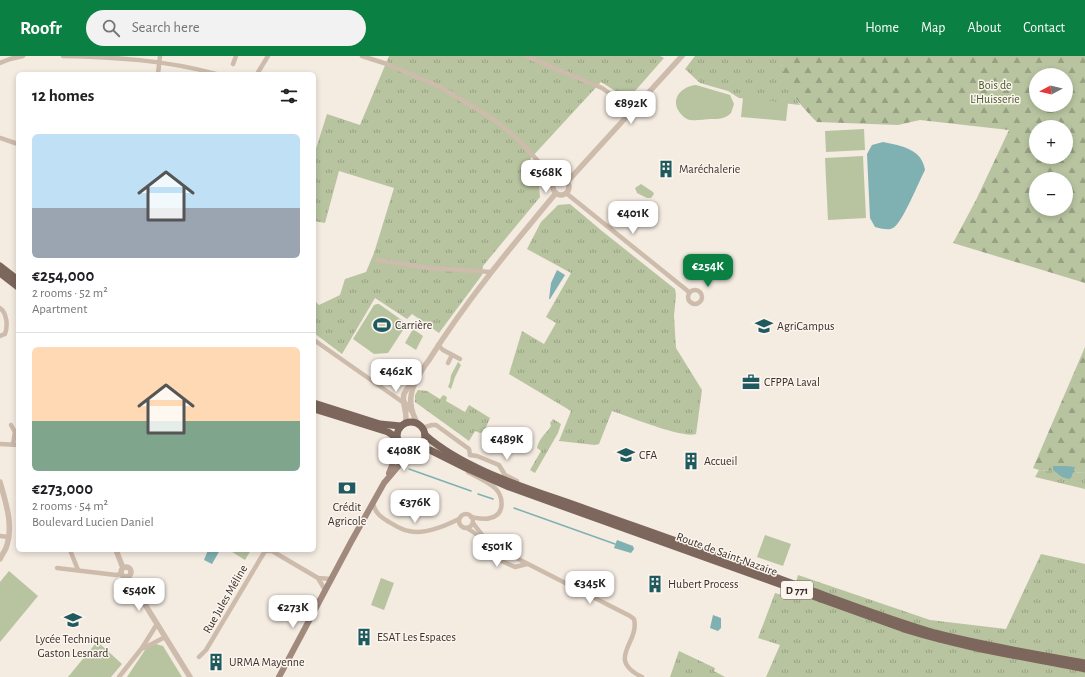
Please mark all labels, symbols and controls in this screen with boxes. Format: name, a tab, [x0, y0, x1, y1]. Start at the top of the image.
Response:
search box	[86, 10, 366, 46]
icon: search	[100, 17, 122, 39]
text: Roofr	[20, 19, 62, 38]
text: Search here	[132, 20, 200, 35]
text: Home	[865, 21, 899, 35]
text: Map	[921, 21, 945, 35]
text: About	[967, 21, 1001, 35]
text: Contact	[1023, 21, 1065, 35]
north arrow	[1029, 68, 1073, 112]
map controls	[1029, 68, 1073, 216]
park label: Bois de L'Huisserie	[970, 79, 1020, 105]
icon: filters	[278, 85, 300, 107]
text: 12 homes	[32, 87, 94, 104]
pin: €892K	[603, 91, 659, 125]
text: €892K	[615, 97, 647, 110]
button: +	[1029, 120, 1073, 164]
building icon: Maréchalerie	[656, 159, 676, 179]
icon: home	[130, 160, 202, 232]
pin: €568K	[518, 160, 574, 194]
place label: Maréchalerie	[679, 163, 740, 175]
text: €568K	[530, 166, 562, 179]
button: −	[1029, 172, 1073, 216]
pin: €401K	[605, 201, 661, 235]
text: €401K	[617, 207, 649, 220]
pin: €254K	[680, 254, 736, 288]
text: €254K	[692, 260, 724, 273]
text: €254,000	[32, 267, 94, 284]
text: 2 rooms · 52 m²	[32, 287, 108, 300]
text: Apartment	[32, 303, 87, 316]
sports icon: Carrière	[372, 315, 392, 335]
school or university icon: AgriCampus	[754, 316, 774, 336]
place label: Carrière	[395, 319, 432, 331]
place label: AgriCampus	[777, 320, 835, 332]
pin: €462K	[368, 359, 424, 393]
text: €462K	[380, 365, 412, 378]
office icon: CFPPA Laval	[741, 372, 761, 392]
icon: home	[130, 373, 202, 445]
place label: CFPPA Laval	[764, 376, 820, 388]
pin: €489K	[479, 427, 535, 461]
text: €489K	[491, 433, 523, 446]
pin: €408K	[376, 438, 432, 472]
text: €408K	[387, 444, 421, 457]
school or university icon: CFA	[616, 445, 636, 465]
place label: CFA	[639, 449, 657, 461]
building icon: Accueil	[681, 451, 701, 471]
place label: Accueil	[704, 455, 737, 467]
bank icon: Crédit Agricole	[337, 478, 357, 498]
text: €273,000	[32, 480, 93, 497]
pin: €376K	[387, 490, 443, 524]
text: €376K	[399, 496, 431, 509]
text: 2 rooms · 54 m²	[32, 500, 108, 513]
place label: Crédit Agricole	[328, 501, 366, 527]
text: Boulevard Lucien Daniel	[32, 516, 154, 529]
street label: Route de Saint-Nazaire	[675, 530, 779, 578]
pin: €501K	[469, 534, 525, 568]
text: €501K	[482, 540, 512, 553]
street label: Rue Jules Méline	[201, 563, 249, 635]
pin: €345K	[562, 571, 618, 605]
building icon: Hubert Process	[645, 574, 665, 594]
text: €345K	[574, 577, 606, 590]
pin: €540K	[111, 578, 167, 612]
place label: Hubert Process	[668, 578, 738, 590]
road number: D 771	[781, 581, 813, 599]
text: €540K	[123, 584, 155, 597]
pin: €273K	[265, 595, 321, 629]
text: €273K	[277, 601, 309, 614]
school or university icon: Lycée Technique Gaston Lesnard	[63, 610, 83, 630]
building icon: ESAT Les Espaces	[354, 627, 374, 647]
place label: ESAT Les Espaces	[377, 631, 456, 643]
place label: Lycée Technique Gaston Lesnard	[35, 633, 111, 659]
building icon: URMA Mayenne	[206, 652, 226, 672]
place label: URMA Mayenne	[229, 656, 305, 669]

